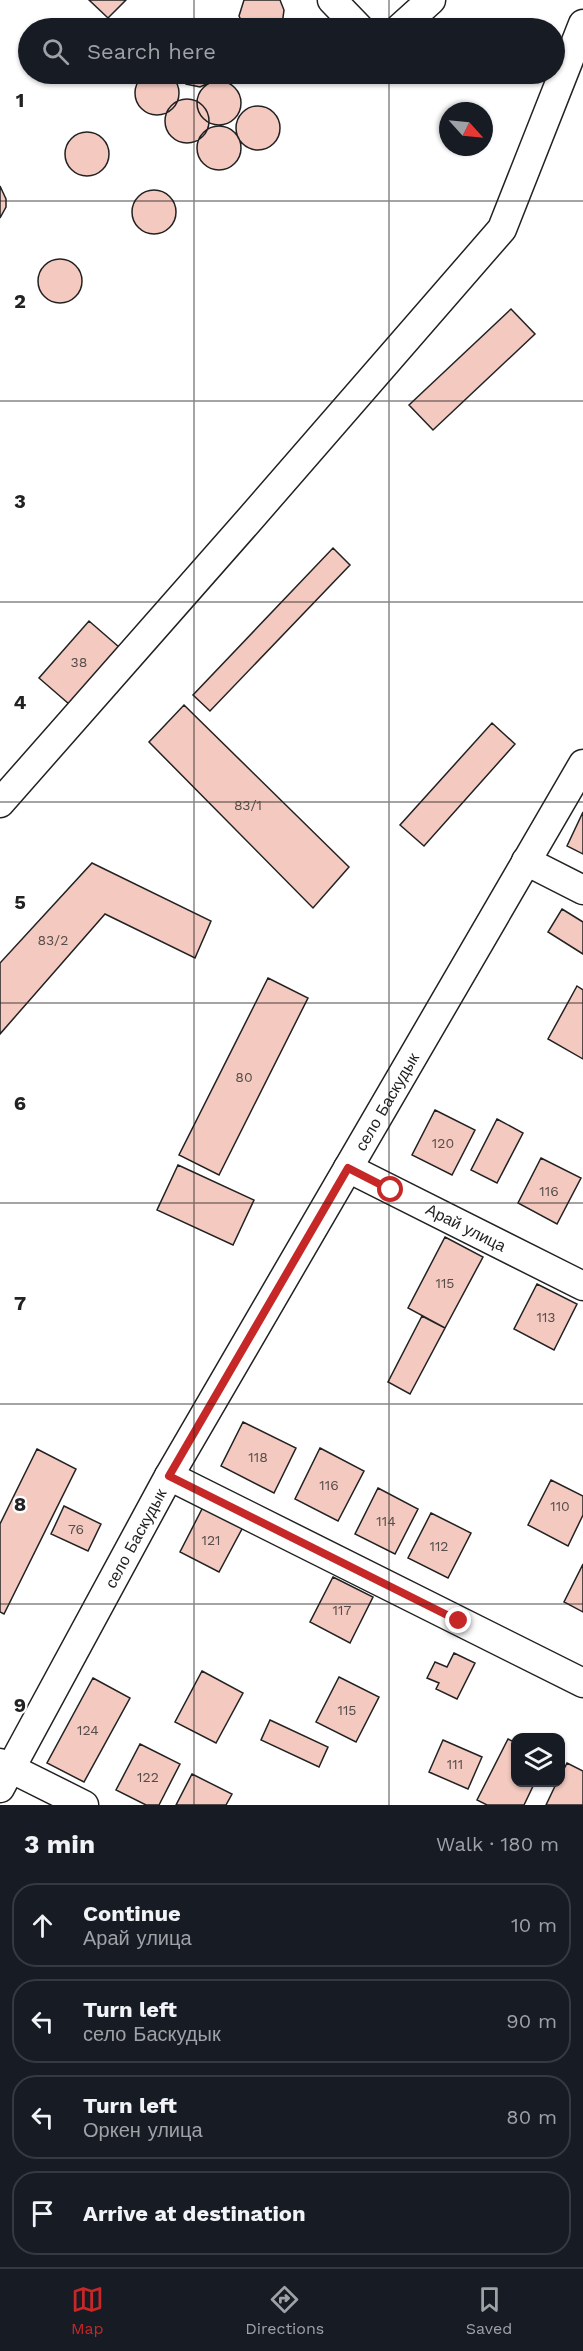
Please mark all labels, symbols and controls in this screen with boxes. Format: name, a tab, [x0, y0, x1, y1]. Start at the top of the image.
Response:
search box	[18, 18, 565, 84]
icon: search	[39, 35, 72, 68]
text: Search here	[87, 39, 216, 64]
text: 1	[16, 88, 24, 112]
north arrow	[439, 102, 493, 156]
text: 2	[14, 289, 26, 313]
text: 3	[14, 489, 26, 513]
house number: 38	[71, 654, 87, 670]
text: 4	[14, 690, 27, 714]
house number: 83/1	[234, 797, 262, 813]
text: 5	[14, 890, 26, 914]
house number: 83/2	[38, 932, 68, 948]
street label: село Баскудык	[351, 1048, 423, 1154]
house number: 80	[235, 1069, 253, 1085]
text: 6	[14, 1091, 26, 1115]
house number: 120	[432, 1135, 454, 1151]
route start	[377, 1176, 403, 1202]
house number: 116	[539, 1183, 559, 1199]
street label: Арай улица	[423, 1199, 509, 1255]
house number: 115	[435, 1275, 455, 1291]
text: 7	[14, 1291, 26, 1315]
house number: 113	[536, 1309, 556, 1325]
house number: 118	[248, 1449, 268, 1465]
house number: 116	[319, 1477, 339, 1493]
street label: село Баскудык	[101, 1484, 170, 1591]
text: 8	[14, 1492, 26, 1516]
house number: 110	[550, 1498, 570, 1514]
house number: 114	[376, 1513, 396, 1529]
house number: 76	[68, 1521, 84, 1537]
house number: 121	[201, 1532, 221, 1548]
house number: 112	[429, 1538, 449, 1554]
house number: 117	[333, 1602, 352, 1618]
route end	[445, 1607, 471, 1633]
text: 9	[14, 1693, 26, 1717]
house number: 115	[337, 1702, 357, 1718]
house number: 124	[77, 1722, 99, 1738]
map controls	[511, 1733, 565, 1787]
button: layers	[511, 1733, 565, 1787]
house number: 111	[447, 1756, 463, 1772]
house number: 122	[137, 1769, 159, 1785]
text: 3 min	[24, 1829, 95, 1859]
text: Walk · 180 m	[436, 1832, 559, 1856]
text: Continue	[83, 1901, 181, 1926]
icon: ahead	[26, 1909, 59, 1942]
text: 10 m	[511, 1913, 557, 1937]
text: Арай улица	[83, 1926, 192, 1950]
text: Turn left	[83, 1997, 177, 2022]
icon: left	[26, 2005, 59, 2038]
text: 90 m	[506, 2009, 557, 2033]
text: село Баскудык	[83, 2022, 221, 2046]
text: Turn left	[83, 2093, 177, 2118]
icon: left	[26, 2101, 59, 2134]
text: 80 m	[506, 2105, 557, 2129]
text: Оркен улица	[83, 2118, 203, 2142]
icon: arrive	[26, 2197, 59, 2230]
text: Arrive at destination	[83, 2201, 306, 2226]
tab: Map	[71, 2283, 104, 2338]
tab: Directions	[245, 2283, 324, 2338]
tab: Saved	[466, 2283, 512, 2338]

